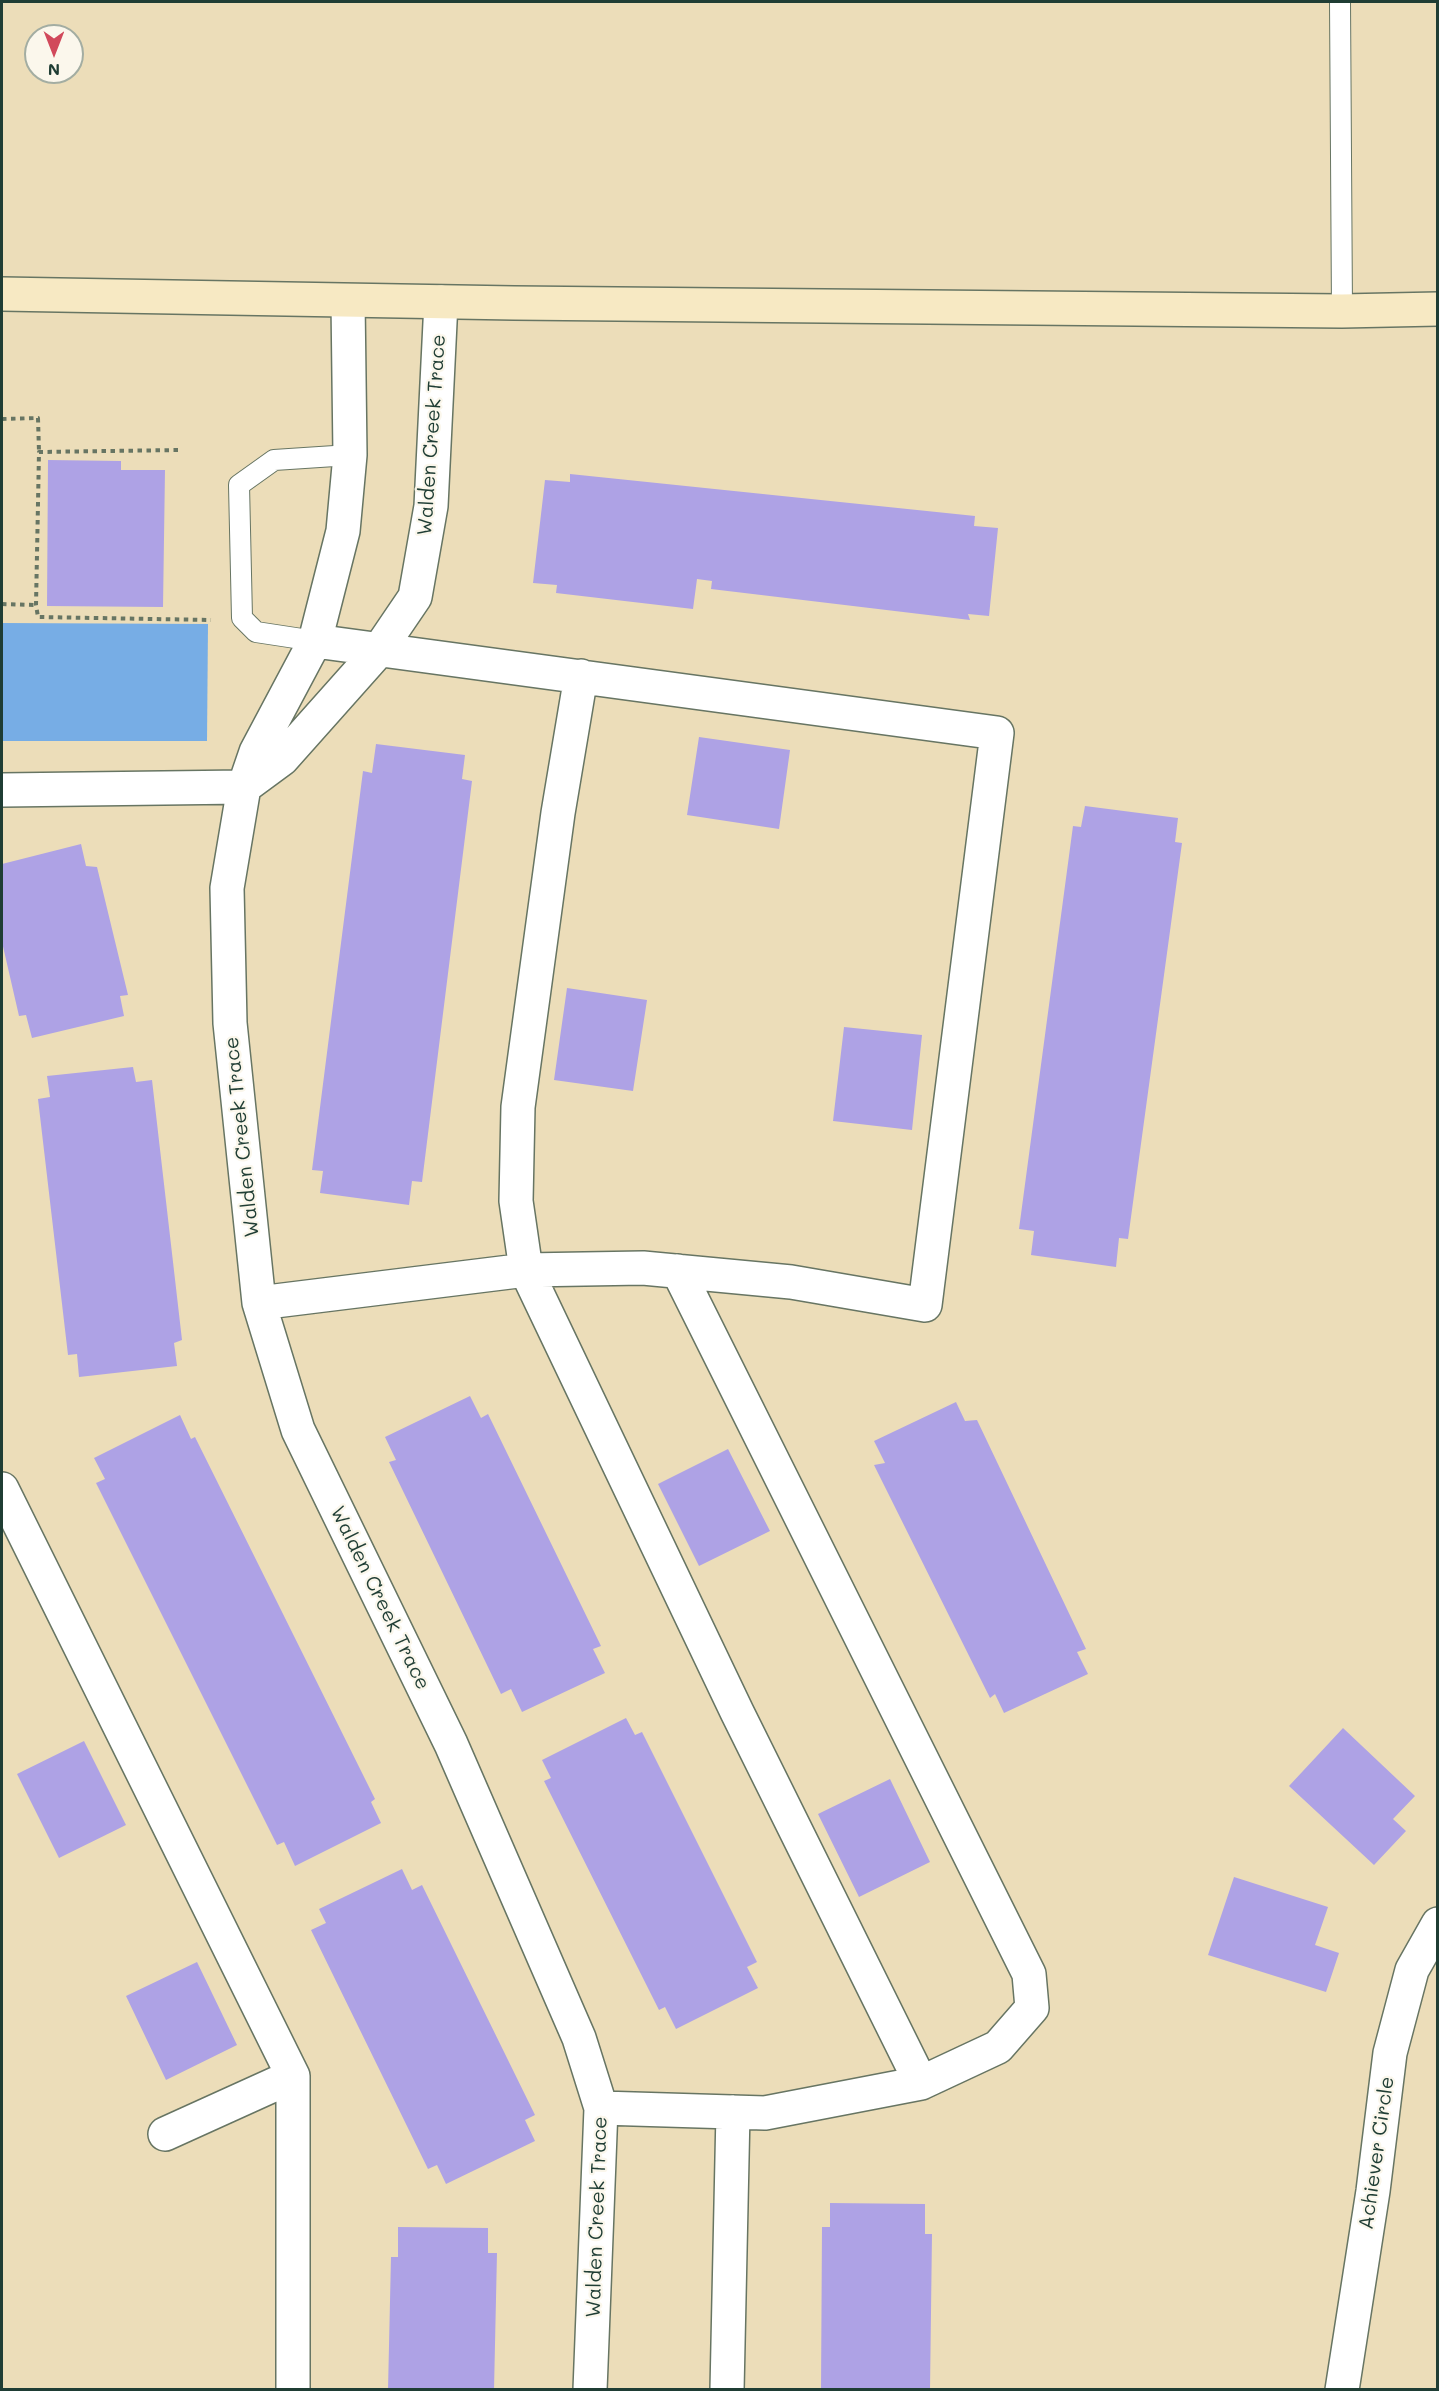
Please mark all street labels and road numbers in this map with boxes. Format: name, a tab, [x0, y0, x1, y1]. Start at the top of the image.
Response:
street label: Walden Creek Trace	[413, 334, 451, 536]
street label: Walden Creek Trace	[220, 1036, 264, 1238]
street label: Walden Creek Trace	[325, 1502, 435, 1694]
street label: Achiever Circle	[1354, 2075, 1400, 2231]
street label: Walden Creek Trace	[581, 2116, 613, 2318]

